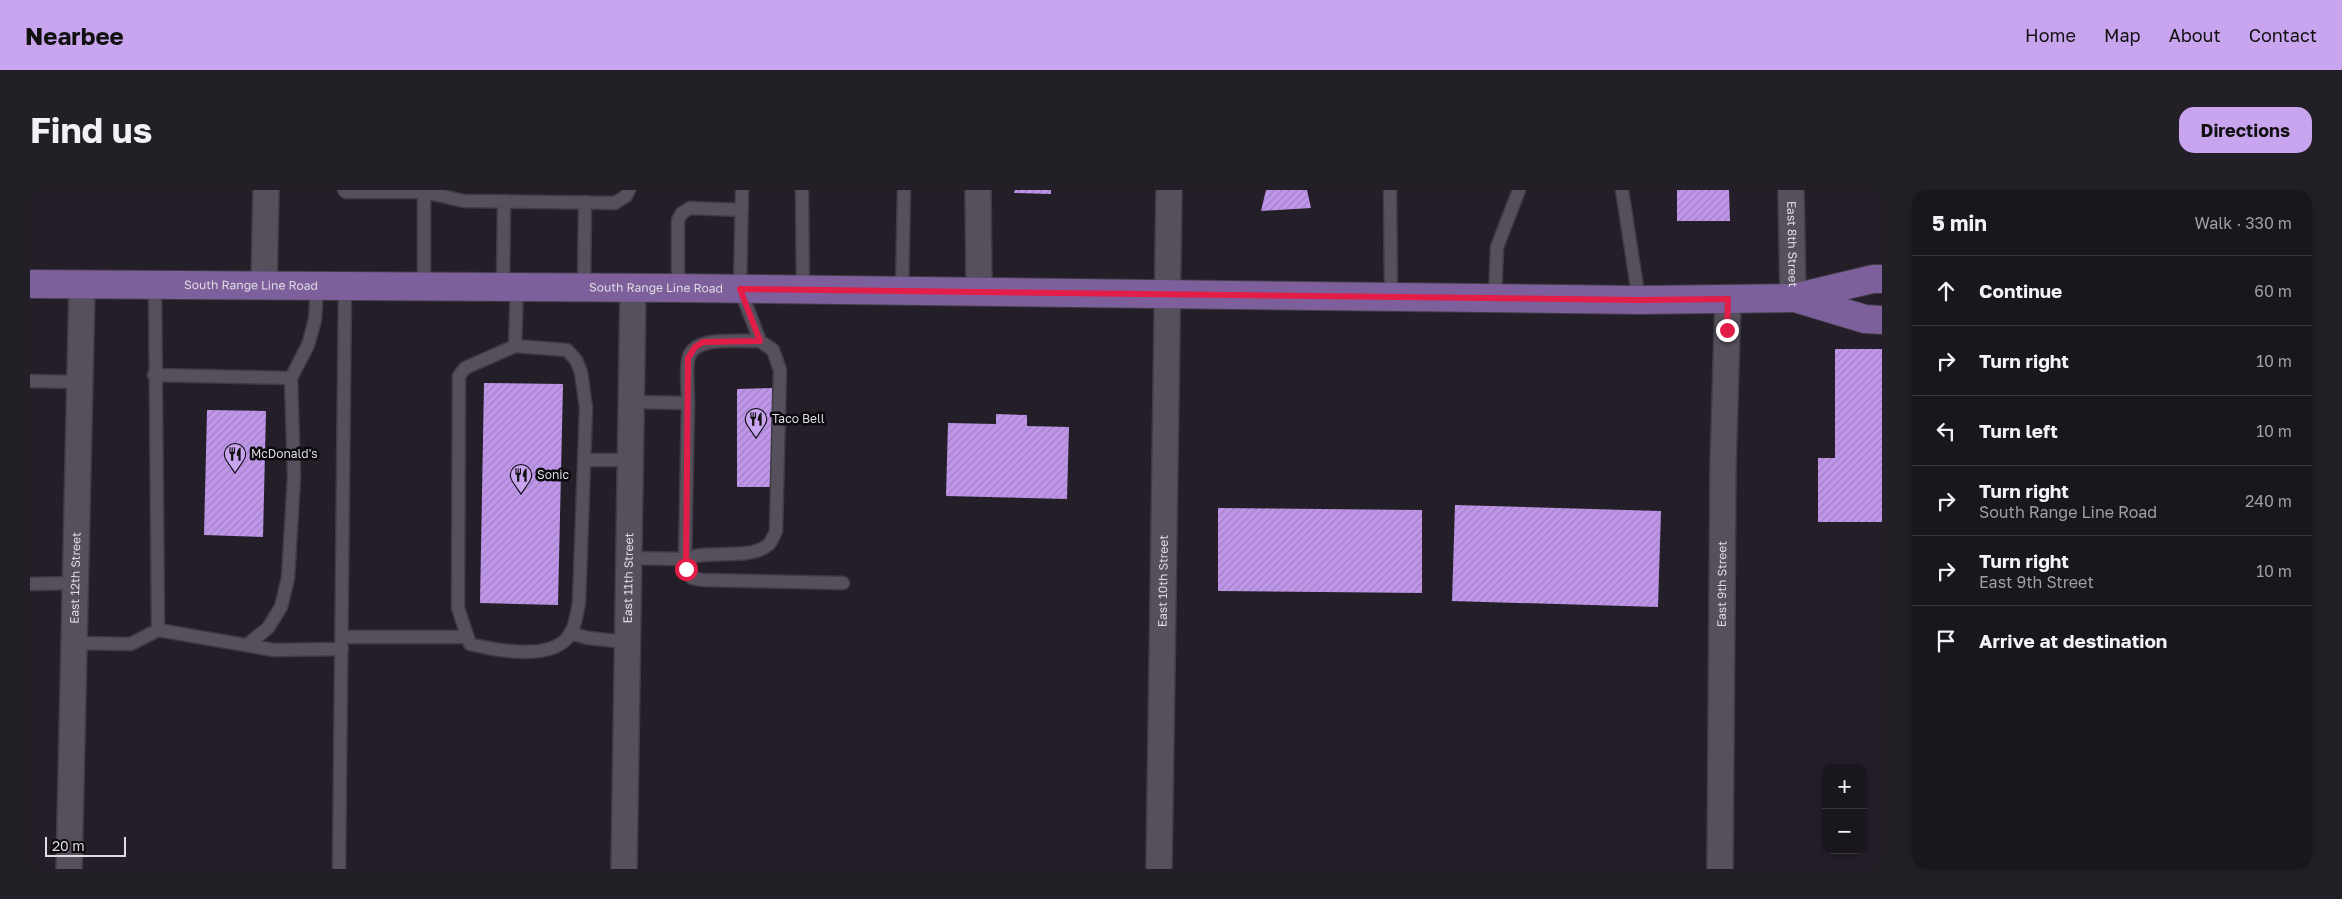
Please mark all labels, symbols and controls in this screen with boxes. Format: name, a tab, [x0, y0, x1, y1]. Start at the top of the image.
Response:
text: Nearbee	[25, 21, 124, 50]
text: Home	[2025, 24, 2076, 46]
text: Map	[2104, 24, 2141, 46]
text: About	[2169, 24, 2221, 46]
text: Contact	[2249, 24, 2317, 46]
button: Directions	[2179, 107, 2312, 153]
text: Find us	[30, 109, 152, 151]
street label: East 8th Street	[1784, 201, 1801, 287]
text: 5 min	[1932, 210, 1987, 236]
text: Walk · 330 m	[2194, 213, 2292, 233]
street label: South Range Line Road	[184, 277, 318, 293]
icon: ahead	[1932, 277, 1960, 305]
street label: South Range Line Road	[589, 279, 723, 296]
text: Continue	[1979, 279, 2062, 302]
text: 60 m	[2254, 281, 2292, 301]
route end	[1716, 319, 1739, 342]
icon: right	[1932, 347, 1960, 375]
text: Turn right	[1979, 349, 2069, 372]
text: 10 m	[2256, 351, 2292, 371]
restaurant icon: Taco Bell	[744, 407, 768, 438]
place label: Taco Bell	[772, 411, 825, 426]
icon: left	[1932, 417, 1960, 445]
text: Turn left	[1979, 419, 2058, 442]
text: 10 m	[2256, 421, 2292, 441]
restaurant icon: McDonald's	[223, 442, 247, 473]
place label: McDonald's	[251, 446, 318, 461]
restaurant icon: Sonic	[509, 463, 533, 494]
place label: Sonic	[537, 467, 569, 482]
text: Turn right	[1979, 479, 2069, 502]
icon: right	[1932, 487, 1960, 515]
text: 240 m	[2245, 491, 2292, 511]
text: South Range Line Road	[1979, 502, 2157, 522]
street label: East 12th Street	[66, 532, 84, 624]
street label: East 11th Street	[620, 532, 636, 623]
street label: East 10th Street	[1155, 535, 1171, 627]
street label: East 9th Street	[1714, 541, 1729, 627]
text: Turn right	[1979, 549, 2069, 572]
icon: right	[1932, 557, 1960, 585]
route start	[675, 558, 698, 581]
text: 10 m	[2256, 561, 2292, 581]
text: East 9th Street	[1979, 572, 2094, 592]
icon: arrive	[1932, 627, 1960, 655]
text: Arrive at destination	[1979, 629, 2167, 652]
map controls	[1822, 764, 1867, 854]
button: +	[1822, 764, 1867, 809]
button: −	[1822, 809, 1867, 854]
scale bar	[45, 834, 126, 857]
text: 20 m	[52, 837, 85, 854]

